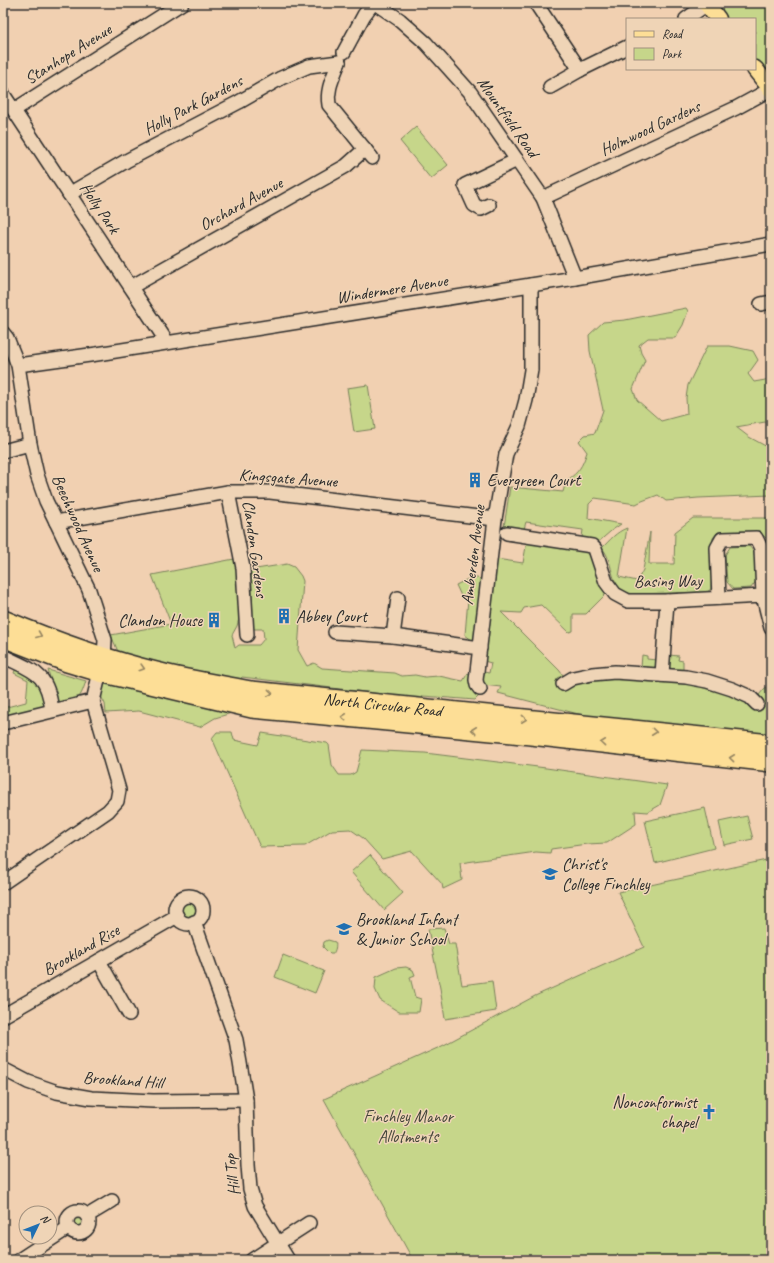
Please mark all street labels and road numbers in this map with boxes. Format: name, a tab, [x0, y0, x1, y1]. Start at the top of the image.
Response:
street label: Stanhope Avenue	[21, 18, 116, 89]
street label: Holly Park Gardens	[140, 69, 248, 140]
street label: Mountfield Road	[473, 73, 545, 164]
street label: Holmwood Gardens	[597, 95, 704, 160]
street label: Orchard Avenue	[196, 172, 287, 235]
street label: Holly Park	[75, 178, 126, 239]
street label: Windermere Avenue	[335, 270, 450, 308]
street label: Kingsgate Avenue	[238, 464, 339, 492]
street label: Beechwood Avenue	[47, 471, 109, 576]
street label: Clandon Gardens	[238, 499, 272, 600]
street label: Amberden Avenue	[456, 503, 490, 606]
street label: Basing Way	[634, 570, 703, 592]
street label: North Circular Road	[322, 688, 446, 721]
street label: Brookland Rise	[39, 919, 124, 980]
street label: Brookland Hill	[82, 1067, 167, 1093]
street label: Hill Top	[219, 1152, 245, 1197]

